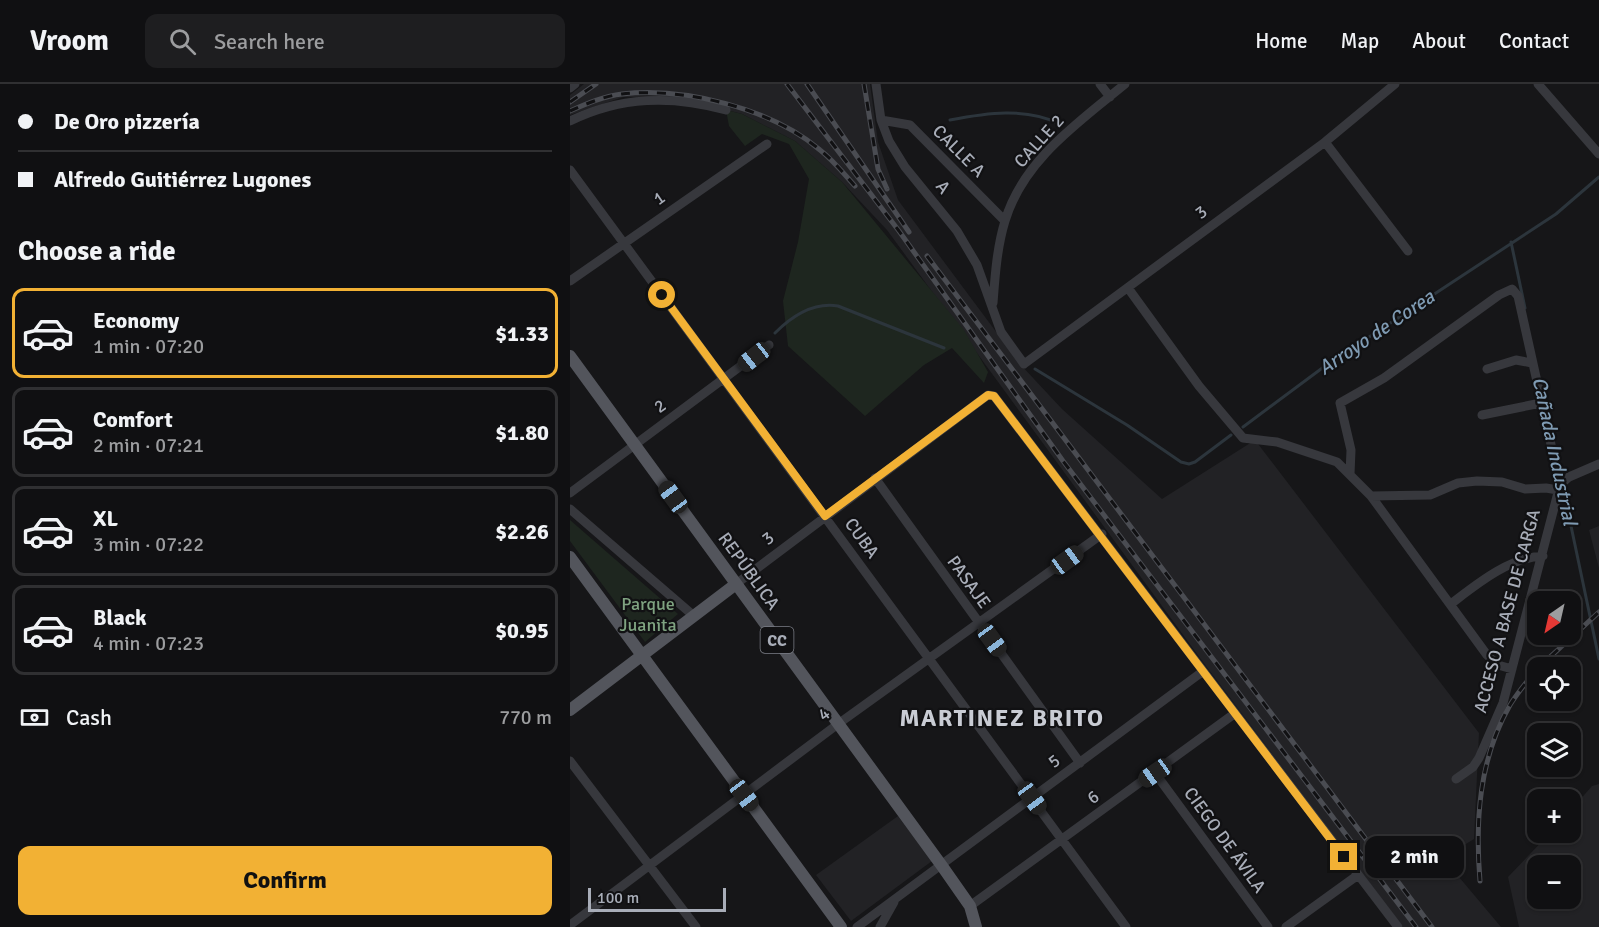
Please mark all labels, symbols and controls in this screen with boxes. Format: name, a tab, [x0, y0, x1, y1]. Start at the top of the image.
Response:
search box	[145, 14, 565, 68]
text: Vroom	[30, 24, 109, 58]
icon: search	[166, 25, 199, 58]
text: Search here	[214, 28, 325, 55]
text: Home	[1255, 28, 1308, 54]
text: Map	[1341, 28, 1379, 54]
text: About	[1412, 28, 1466, 54]
text: Contact	[1499, 28, 1569, 54]
text: De Oro pizzería	[54, 108, 200, 135]
street label: CALLE 2	[1009, 110, 1069, 172]
street label: CALLE A	[928, 120, 990, 182]
text: Alfredo Guitiérrez Lugones	[54, 166, 311, 193]
street label: A	[931, 176, 955, 198]
street label: 1	[649, 186, 669, 210]
street label: 3	[1190, 200, 1212, 224]
text: Choose a ride	[18, 235, 176, 268]
route start	[648, 281, 675, 308]
water label: Arroyo de Corea	[1313, 284, 1440, 381]
icon: car	[21, 306, 75, 360]
text: Economy	[93, 307, 179, 334]
text: $1.33	[495, 320, 549, 347]
text: 1 min · 07:20	[93, 334, 204, 359]
car	[734, 339, 774, 375]
water label: Cañada Industrial	[1527, 374, 1583, 530]
street label: 2	[650, 394, 670, 418]
icon: car	[21, 405, 75, 459]
text: Comfort	[93, 406, 173, 433]
text: $1.80	[495, 419, 549, 446]
text: 2 min · 07:21	[93, 433, 204, 458]
car	[655, 477, 691, 517]
icon: car	[21, 504, 75, 558]
text: XL	[93, 505, 118, 532]
street label: ACCESO A BASE DE CARGA	[1469, 507, 1545, 715]
street label: CUBA	[840, 513, 884, 563]
text: $2.26	[495, 518, 549, 545]
street label: 3	[757, 526, 779, 550]
street label: REPÚBLICA	[713, 528, 785, 614]
text: 3 min · 07:22	[93, 532, 204, 557]
car	[1047, 542, 1087, 578]
street label: PASAJE	[943, 551, 995, 613]
north arrow	[1527, 591, 1581, 645]
map controls	[1527, 591, 1581, 909]
park label: Parque Juanita	[619, 593, 677, 636]
icon: car	[21, 603, 75, 657]
text: Black	[93, 604, 147, 631]
text: $0.95	[495, 617, 549, 644]
car	[974, 620, 1010, 660]
road number: CC	[760, 627, 794, 653]
text: 4 min · 07:23	[93, 631, 204, 656]
button: locate	[1527, 657, 1581, 711]
icon: cash	[18, 701, 51, 734]
street label: 4	[814, 702, 835, 726]
district label: MARTINEZ BRITO	[899, 703, 1105, 733]
text: Cash	[66, 704, 112, 731]
text: 770 m	[499, 705, 552, 730]
button: layers	[1527, 723, 1581, 777]
street label: 5	[1043, 749, 1065, 773]
car	[1135, 755, 1175, 791]
car	[726, 775, 762, 815]
car	[1014, 778, 1050, 818]
street label: CIEGO DE ÁVILA	[1179, 783, 1271, 897]
street label: 6	[1083, 785, 1103, 809]
button: +	[1527, 789, 1581, 843]
callout: 2 min	[1365, 836, 1464, 878]
route end	[1330, 843, 1357, 870]
text: 2 min	[1390, 844, 1439, 869]
button: Confirm	[18, 846, 552, 915]
button: −	[1527, 855, 1581, 909]
scale bar	[588, 885, 726, 912]
text: 100 m	[597, 888, 639, 908]

